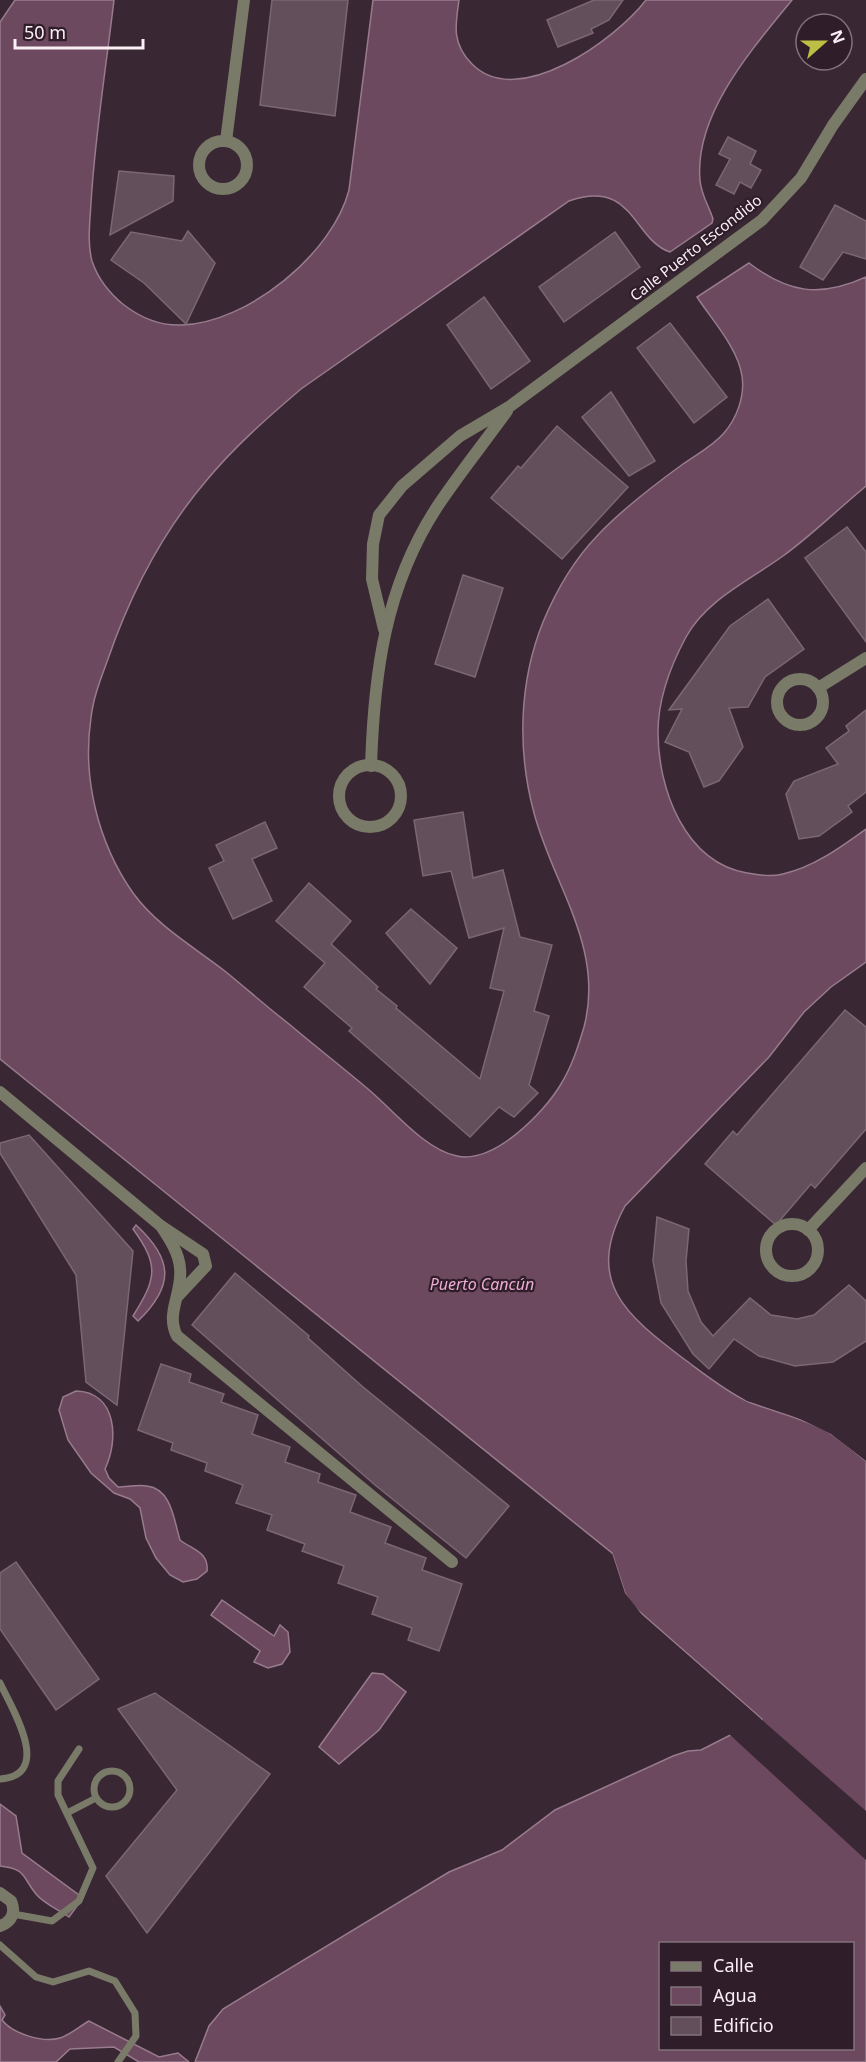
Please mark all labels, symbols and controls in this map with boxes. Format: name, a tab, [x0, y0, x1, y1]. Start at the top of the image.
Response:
scale bar	[15, 12, 142, 50]
north arrow	[794, 12, 854, 72]
text: 50 m	[24, 20, 66, 44]
text: N	[825, 27, 851, 47]
street label: Calle Puerto Escondido	[625, 190, 765, 305]
water label: Puerto Cancún	[430, 1273, 534, 1295]
legend	[659, 1942, 854, 2050]
text: Calle	[713, 1953, 754, 1977]
text: Agua	[713, 1983, 757, 2007]
text: Edificio	[713, 2013, 774, 2037]

